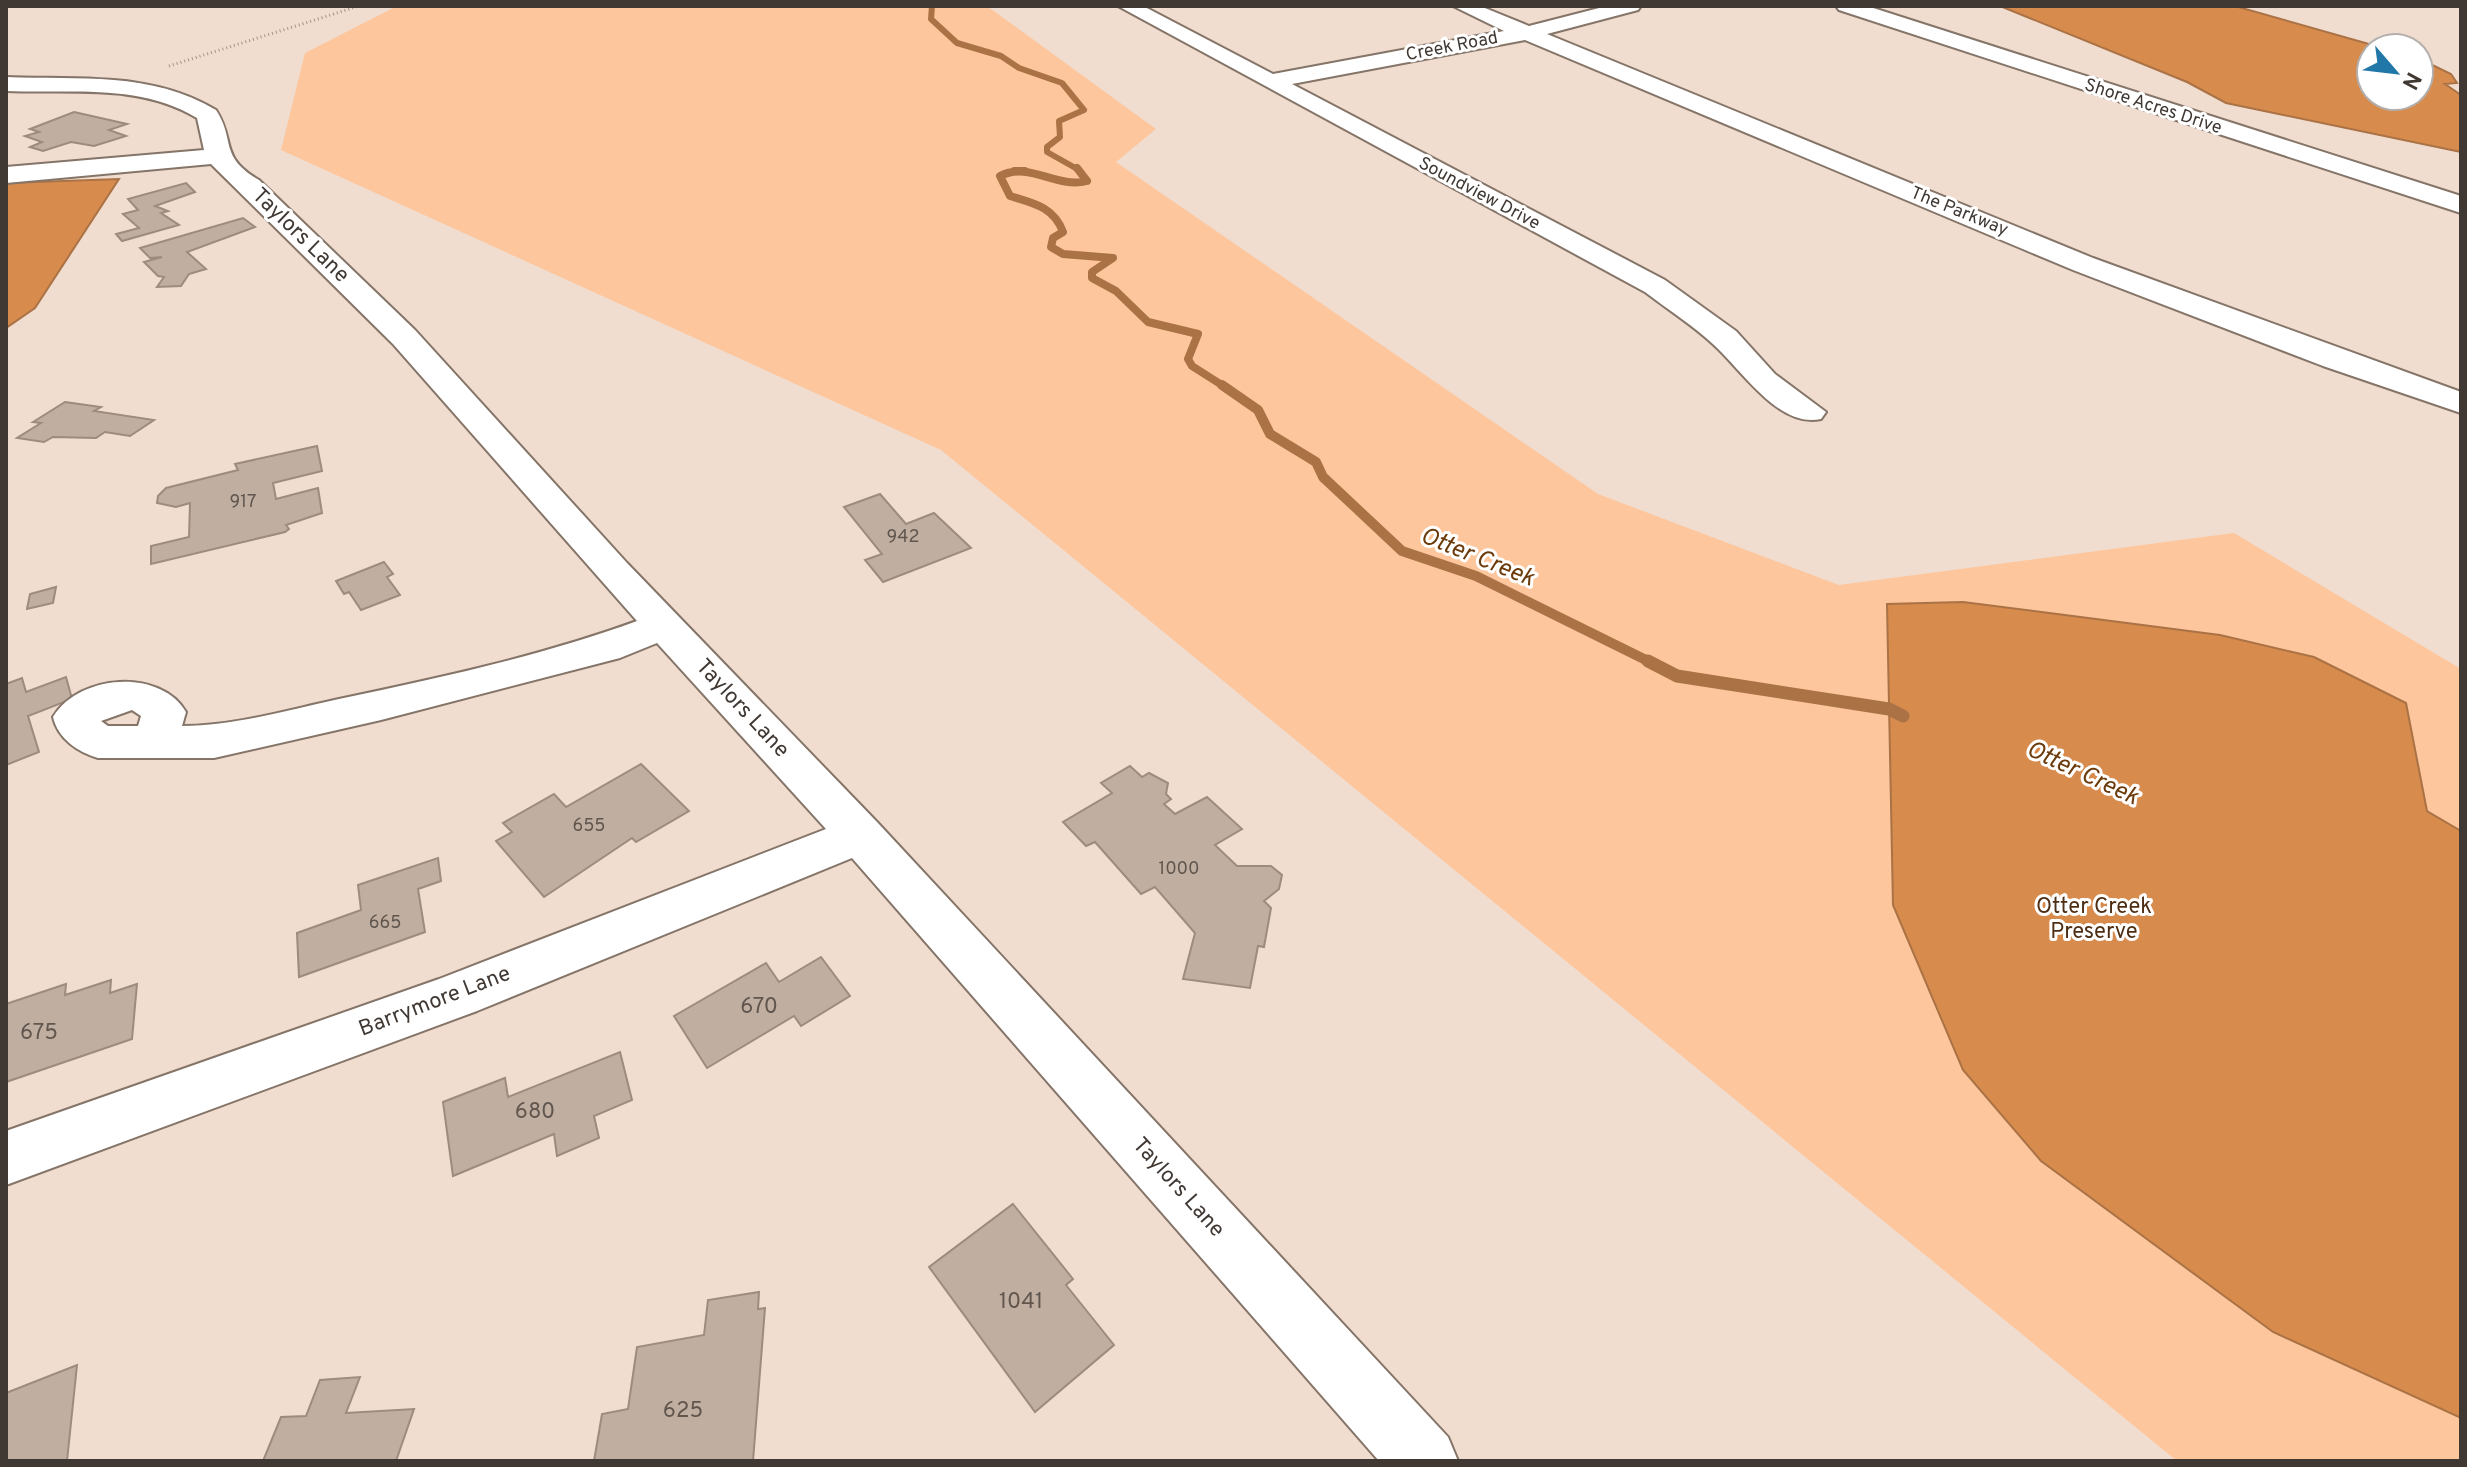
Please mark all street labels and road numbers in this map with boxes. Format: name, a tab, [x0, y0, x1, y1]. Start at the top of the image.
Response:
street label: Creek Road	[1404, 27, 1500, 67]
street label: Shore Acres Drive	[2081, 74, 2225, 140]
street label: Soundview Drive	[1414, 152, 1544, 236]
street label: The Parkway	[1907, 182, 2011, 242]
street label: Taylors Lane	[246, 183, 354, 289]
street label: Taylors Lane	[689, 654, 795, 764]
street label: Barrymore Lane	[355, 961, 515, 1043]
street label: Taylors Lane	[1126, 1133, 1230, 1243]

